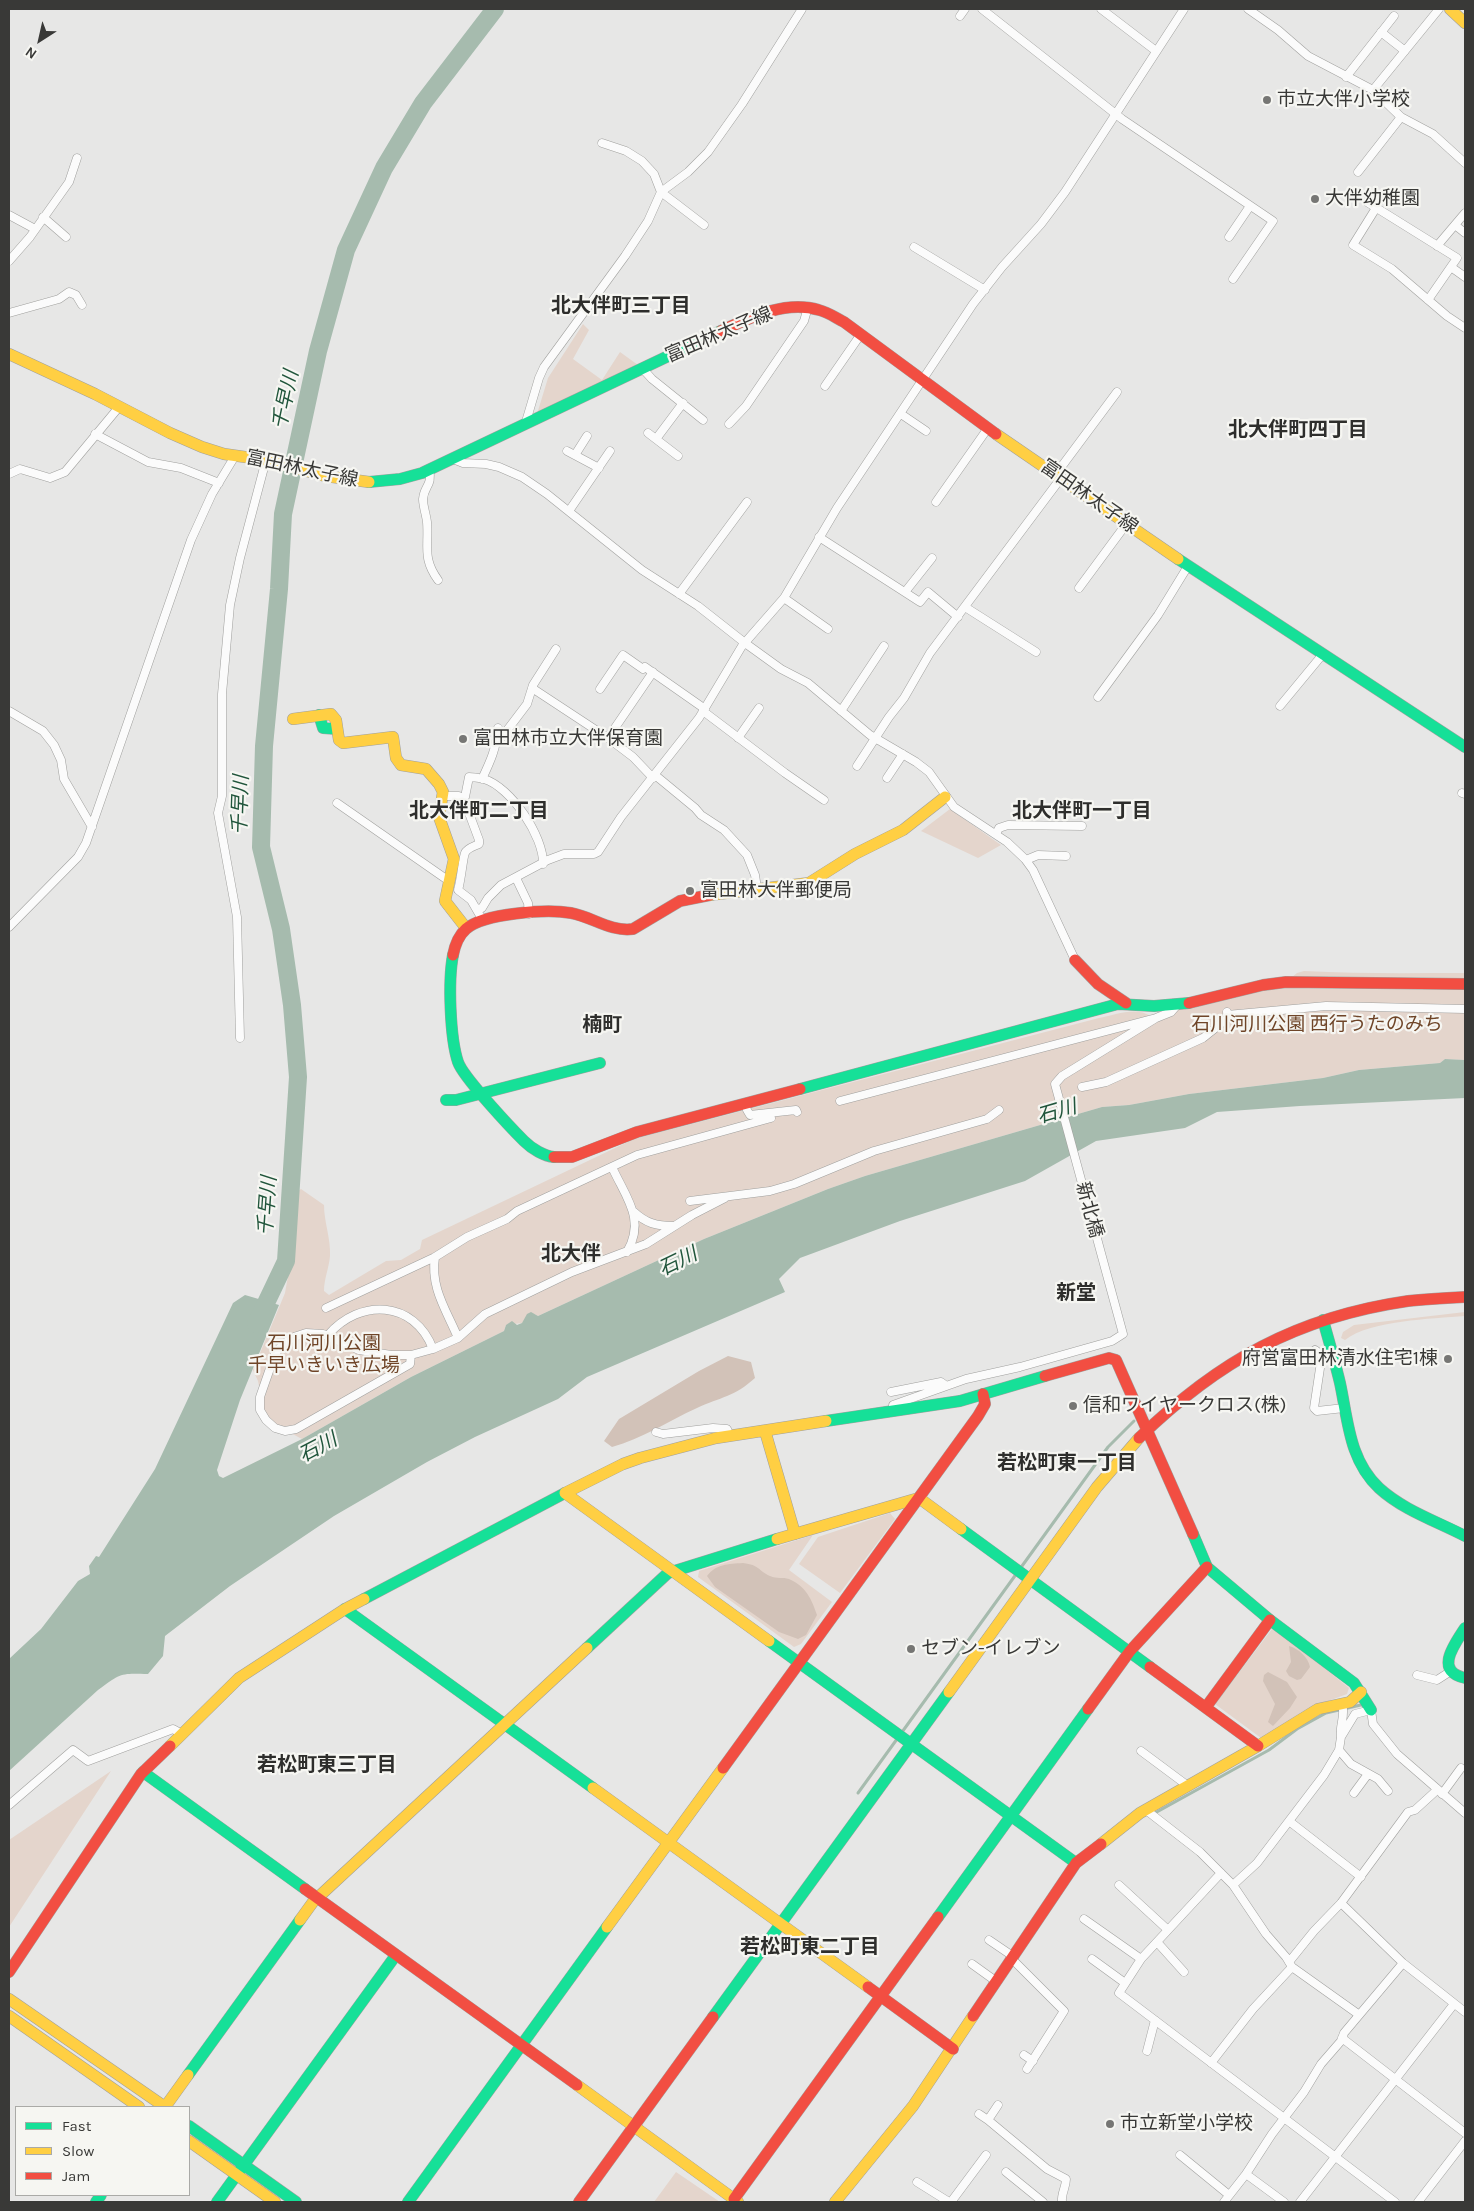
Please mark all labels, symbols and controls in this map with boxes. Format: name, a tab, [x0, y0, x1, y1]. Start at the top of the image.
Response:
north arrow	[15, 15, 65, 65]
text: N	[22, 43, 40, 63]
place label: 市立大伴小学校	[1277, 89, 1410, 111]
marker: 市立大伴小学校	[1261, 94, 1273, 106]
place label: 大伴幼稚園	[1325, 188, 1420, 210]
marker: 大伴幼稚園	[1309, 193, 1321, 205]
district label: 北大伴町三丁目	[551, 294, 691, 318]
street label: 富田林太子線	[662, 302, 776, 368]
water label: 千早川	[268, 368, 304, 432]
district label: 北大伴町四丁目	[1228, 418, 1368, 442]
street label: 富田林太子線	[244, 446, 360, 492]
street label: 富田林太子線	[1036, 455, 1142, 539]
place label: 富田林市立大伴保育園	[473, 728, 663, 750]
marker: 富田林市立大伴保育園	[457, 733, 469, 745]
water label: 千早川	[228, 775, 254, 835]
district label: 北大伴町二丁目	[409, 799, 549, 823]
district label: 北大伴町一丁目	[1012, 799, 1152, 823]
place label: 富田林大伴郵便局	[700, 880, 852, 902]
marker: 富田林大伴郵便局	[684, 885, 696, 897]
district label: 楠町	[582, 1013, 622, 1037]
park label: 石川河川公園 西行うたのみち	[1191, 1014, 1443, 1036]
water label: 石川	[1034, 1095, 1080, 1129]
water label: 千早川	[254, 1175, 282, 1237]
street label: 新北橋	[1071, 1180, 1107, 1240]
district label: 北大伴	[541, 1242, 601, 1266]
water label: 石川	[655, 1242, 701, 1282]
district label: 新堂	[1056, 1281, 1096, 1305]
park label: 石川河川公園 千早いきいき広場	[248, 1333, 400, 1377]
place label: 府営富田林清水住宅1棟	[1242, 1348, 1438, 1370]
marker: 府営富田林清水住宅1棟	[1442, 1353, 1454, 1365]
place label: 信和ワイヤークロス(株)	[1083, 1395, 1287, 1417]
marker: 信和ワイヤークロス(株)	[1067, 1400, 1079, 1412]
water label: 石川	[295, 1428, 341, 1468]
district label: 若松町東一丁目	[997, 1451, 1137, 1475]
place label: セブン-イレブン	[921, 1638, 1061, 1660]
marker: セブン-イレブン	[905, 1643, 917, 1655]
district label: 若松町東三丁目	[257, 1753, 397, 1777]
district label: 若松町東二丁目	[740, 1935, 880, 1959]
legend	[15, 2106, 190, 2196]
place label: 市立新堂小学校	[1120, 2113, 1253, 2135]
text: Fast	[62, 2117, 91, 2135]
marker: 市立新堂小学校	[1104, 2118, 1116, 2130]
text: Slow	[62, 2142, 94, 2160]
text: Jam	[62, 2167, 90, 2185]

